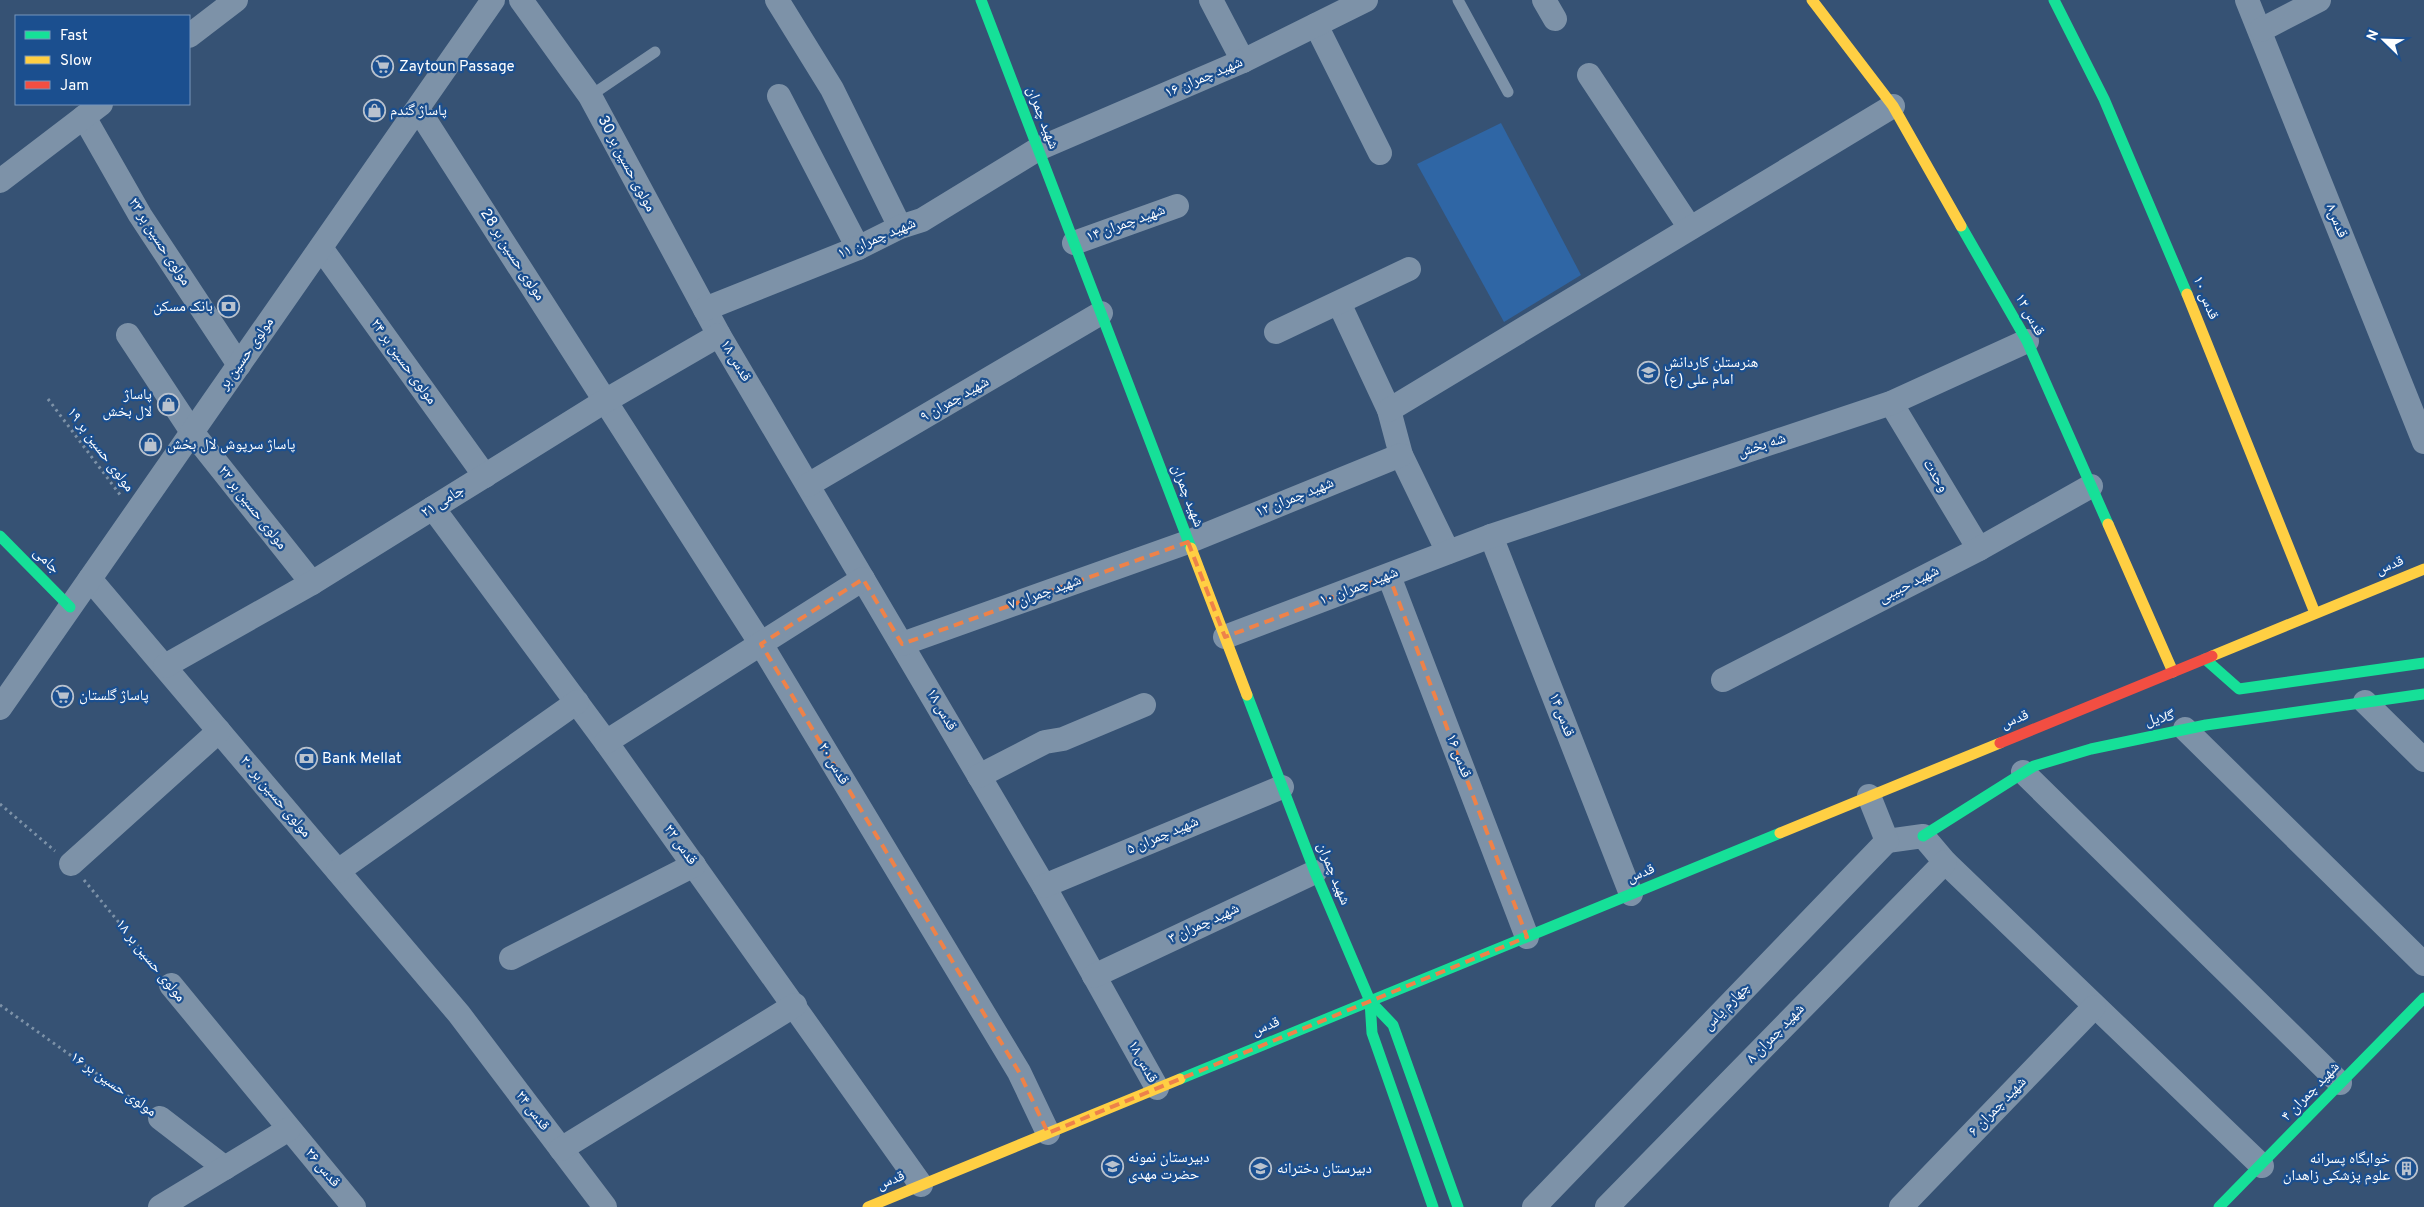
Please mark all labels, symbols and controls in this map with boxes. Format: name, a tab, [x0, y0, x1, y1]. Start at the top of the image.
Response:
legend	[15, 15, 190, 105]
north arrow	[2359, 15, 2409, 65]
text: Fast	[60, 27, 88, 46]
text: N	[2364, 28, 2383, 43]
text: Slow	[60, 52, 92, 71]
street label: شهید چمران ۱۶	[1162, 53, 1246, 103]
supermarket icon: Zaytoun Passage	[371, 55, 395, 79]
place label: Zaytoun Passage	[399, 58, 515, 77]
text: Jam	[60, 77, 89, 96]
street label: شهید چمران	[1021, 84, 1063, 152]
shop icon: پاساژ گندم	[362, 99, 386, 123]
place label: پاساژ گندم	[390, 102, 447, 121]
street label: مولوی حسین بر 30	[593, 113, 659, 216]
street label: مولوی حسین بر ۲۳	[123, 194, 195, 290]
street label: شهید چمران ۱۴	[1084, 201, 1168, 247]
street label: قدس۸	[2321, 201, 2351, 241]
street label: مولوی حسین بر 28	[475, 205, 549, 305]
street label: شهید چمران ۱۱	[835, 214, 919, 264]
street label: قدس ۱۰	[2188, 273, 2222, 323]
street label: قدس ۱۲	[2010, 290, 2048, 340]
bank icon: بانک مسکن	[217, 295, 241, 319]
place label: بانک مسکن	[153, 298, 213, 317]
street label: مولوی حسین بر	[214, 314, 279, 395]
street label: مولوی حسین بر ۲۴	[366, 315, 441, 409]
street label: قدس ۱۸	[715, 337, 755, 385]
place label: هنرستلن کاردانش امام علی (ع)	[1664, 354, 1758, 390]
school or university icon: هنرستلن کاردانش امام علی (ع)	[1636, 360, 1660, 384]
street label: شهید چمران ۹	[917, 373, 993, 427]
place label: پاساژ لال بخش	[102, 386, 152, 422]
shop icon: پاساژ لال بخش	[156, 392, 180, 416]
street label: مولوی حسین بر ۱۹	[62, 404, 138, 496]
street label: شه بخش	[1736, 429, 1789, 463]
shop icon: پاساژ سرپوش لال بخش	[139, 433, 163, 457]
place label: پاساژ سرپوش لال بخش	[167, 436, 295, 455]
street label: وحدت	[1918, 456, 1952, 496]
street label: مولوی حسین بر ۲۲	[213, 462, 291, 554]
street label: شهید چمران	[1166, 462, 1208, 530]
street label: شهید چمران ۱۲	[1253, 474, 1337, 522]
street label: جامی ۲۱	[418, 481, 469, 523]
street label: جامی	[29, 544, 64, 579]
street label: قدس	[2373, 552, 2407, 580]
street label: شهید حبیبی	[1875, 562, 1943, 608]
street label: شهید چمران ۱۰	[1317, 563, 1401, 611]
street label: شهید چمران ۷	[1006, 571, 1084, 615]
supermarket icon: پاساژ گلستان	[51, 684, 75, 708]
street label: قدس ۱۸	[921, 685, 961, 735]
place label: پاساژ گلستان	[79, 687, 149, 706]
street label: قدس ۱۴	[1544, 690, 1578, 740]
street label: قدس	[1998, 706, 2032, 734]
street label: گلایل	[2144, 707, 2177, 731]
street label: قدس ۱۶	[1441, 731, 1475, 781]
street label: قدس ۲۰	[813, 740, 853, 788]
bank icon: Bank Mellat	[294, 747, 318, 771]
place label: Bank Mellat	[322, 750, 401, 769]
street label: مولوی حسین بر ۲۰	[235, 752, 315, 842]
street label: شهید چمران ۵	[1124, 812, 1202, 860]
street label: قدس ۲۲	[659, 821, 701, 869]
street label: شهید چمران	[1312, 840, 1354, 908]
street label: قدس	[1624, 860, 1658, 888]
street label: شهید چمران ۳	[1166, 899, 1243, 949]
street label: مولوی حسین بر ۱۸	[111, 916, 189, 1006]
street label: چهارم یاس	[1699, 979, 1755, 1035]
street label: شهید چمران ۸	[1743, 1000, 1809, 1068]
street label: قدس	[1249, 1013, 1283, 1041]
street label: قدس ۱۸	[1123, 1037, 1161, 1087]
street label: مولوی حسین بر ۱۶	[66, 1048, 160, 1122]
street label: شهید چمران ۴	[2278, 1058, 2344, 1126]
street label: شهید چمران ۶	[1965, 1073, 2031, 1141]
street label: قدس ۲۴	[511, 1087, 553, 1135]
street label: قدس ۲۶	[300, 1144, 344, 1192]
place label: دبیرستان نمونه حضرت مهدی	[1128, 1149, 1209, 1185]
place label: خوابگاه پسرانه علوم پزشکی زاهدان	[2283, 1150, 2390, 1186]
school or university icon: دبیرستان نمونه حضرت مهدی	[1100, 1155, 1124, 1179]
building icon: خوابگاه پسرانه علوم پزشکی زاهدان	[2394, 1156, 2418, 1180]
school or university icon: دبیرستان دخترانه	[1249, 1157, 1273, 1181]
place label: دبیرستان دخترانه	[1277, 1160, 1372, 1179]
street label: قدس	[874, 1167, 908, 1195]

